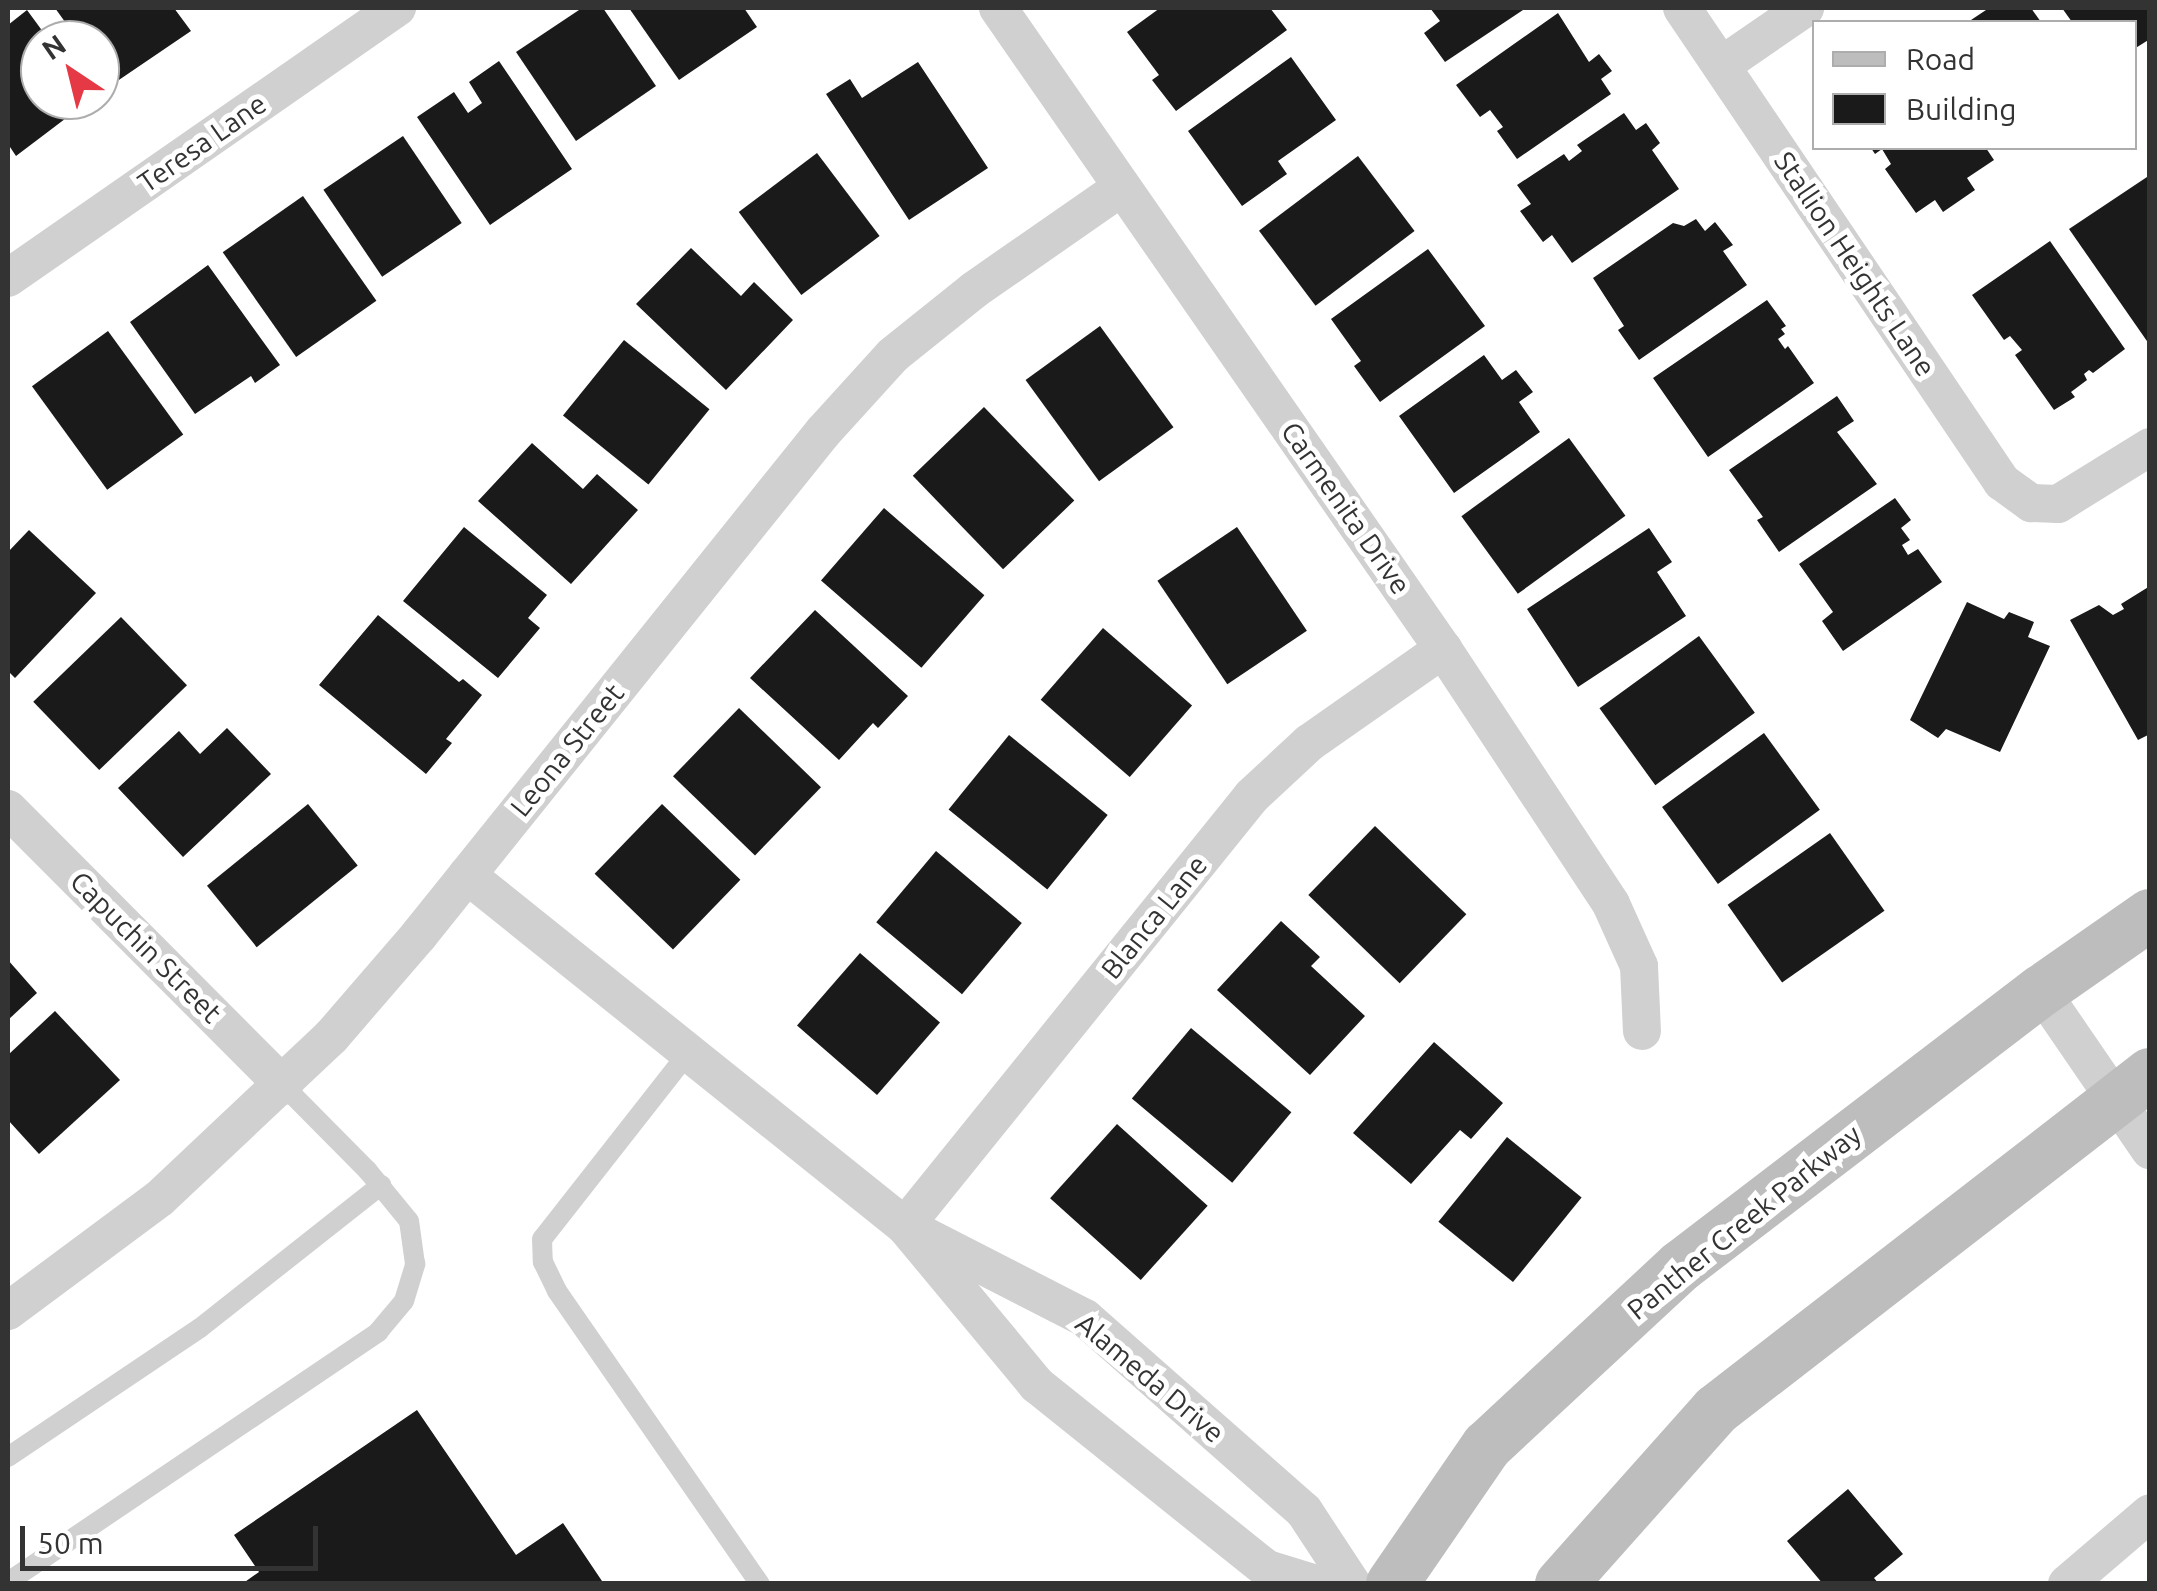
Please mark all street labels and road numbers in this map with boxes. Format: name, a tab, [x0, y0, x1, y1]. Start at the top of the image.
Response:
street label: Teresa Lane	[131, 87, 273, 199]
street label: Stallion Heights Lane	[1767, 145, 1943, 383]
street label: Carmenita Drive	[1274, 415, 1418, 601]
street label: Leona Street	[503, 677, 631, 823]
street label: Blanca Lane	[1094, 848, 1214, 986]
street label: Capuchin Street	[63, 864, 229, 1030]
street label: Panther Creek Parkway	[1620, 1117, 1868, 1327]
street label: Alameda Drive	[1069, 1306, 1231, 1450]

